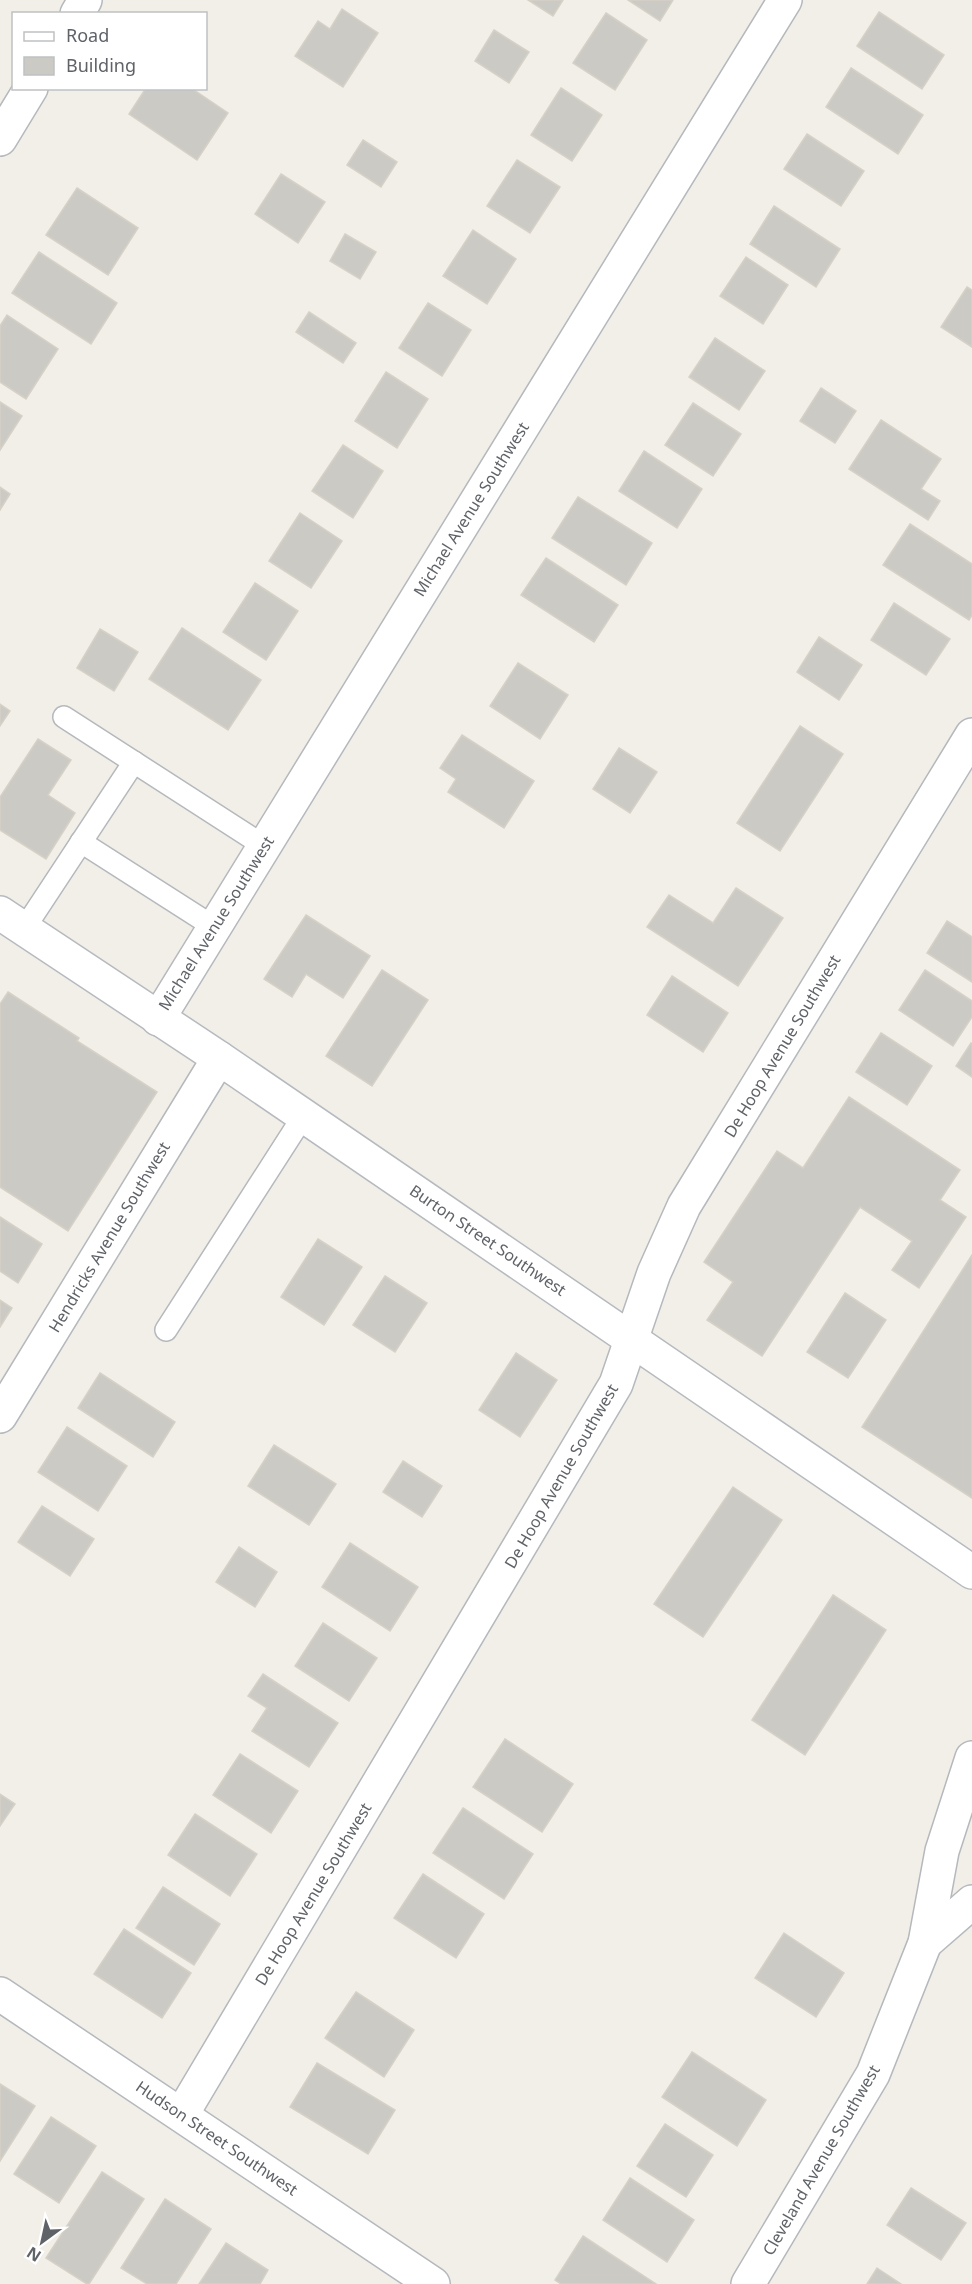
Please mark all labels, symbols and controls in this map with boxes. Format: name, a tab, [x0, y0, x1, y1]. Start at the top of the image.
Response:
legend	[12, 12, 207, 90]
text: Road	[66, 23, 109, 47]
text: Building	[66, 53, 136, 77]
street label: Michael Avenue Southwest	[408, 417, 534, 600]
street label: Michael Avenue Southwest	[153, 831, 279, 1014]
street label: De Hoop Avenue Southwest	[719, 950, 845, 1141]
street label: Hendricks Avenue Southwest	[43, 1137, 175, 1336]
street label: Burton Street Southwest	[405, 1179, 571, 1301]
street label: De Hoop Avenue Southwest	[499, 1380, 623, 1572]
street label: De Hoop Avenue Southwest	[250, 1798, 376, 1989]
street label: Cleveland Avenue Southwest	[757, 2061, 885, 2259]
street label: Hudson Street Southwest	[132, 2076, 302, 2201]
north arrow	[12, 2212, 72, 2272]
text: N	[22, 2242, 45, 2267]

